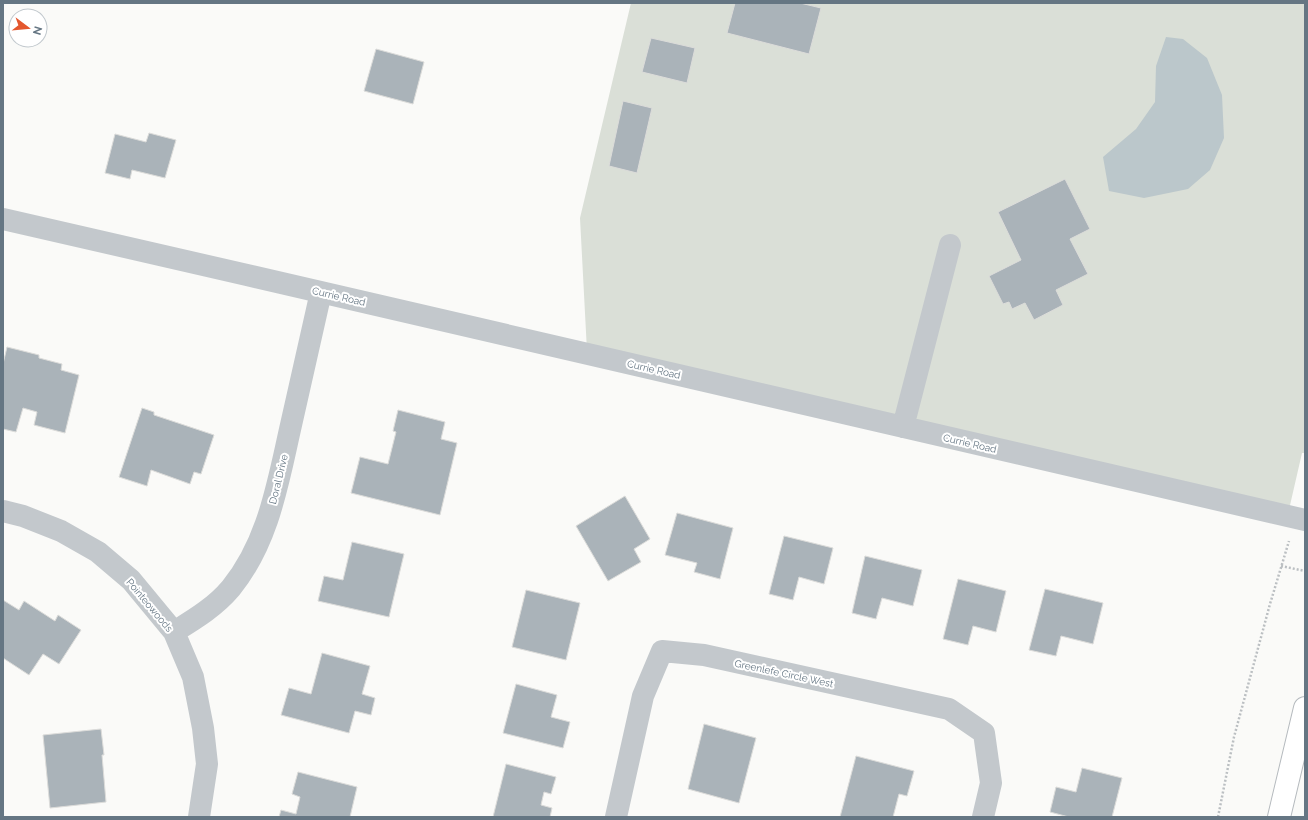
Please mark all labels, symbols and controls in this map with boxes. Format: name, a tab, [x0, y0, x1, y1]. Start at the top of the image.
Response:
north arrow	[8, 8, 48, 48]
text: N	[30, 25, 45, 36]
street label: Currie Road	[311, 285, 367, 308]
street label: Currie Road	[626, 358, 682, 381]
street label: Currie Road	[942, 432, 998, 455]
street label: Doral Drive	[267, 453, 290, 505]
street label: Pointeowoods	[124, 577, 175, 634]
street label: Greenlefe Circle West	[734, 658, 835, 689]

